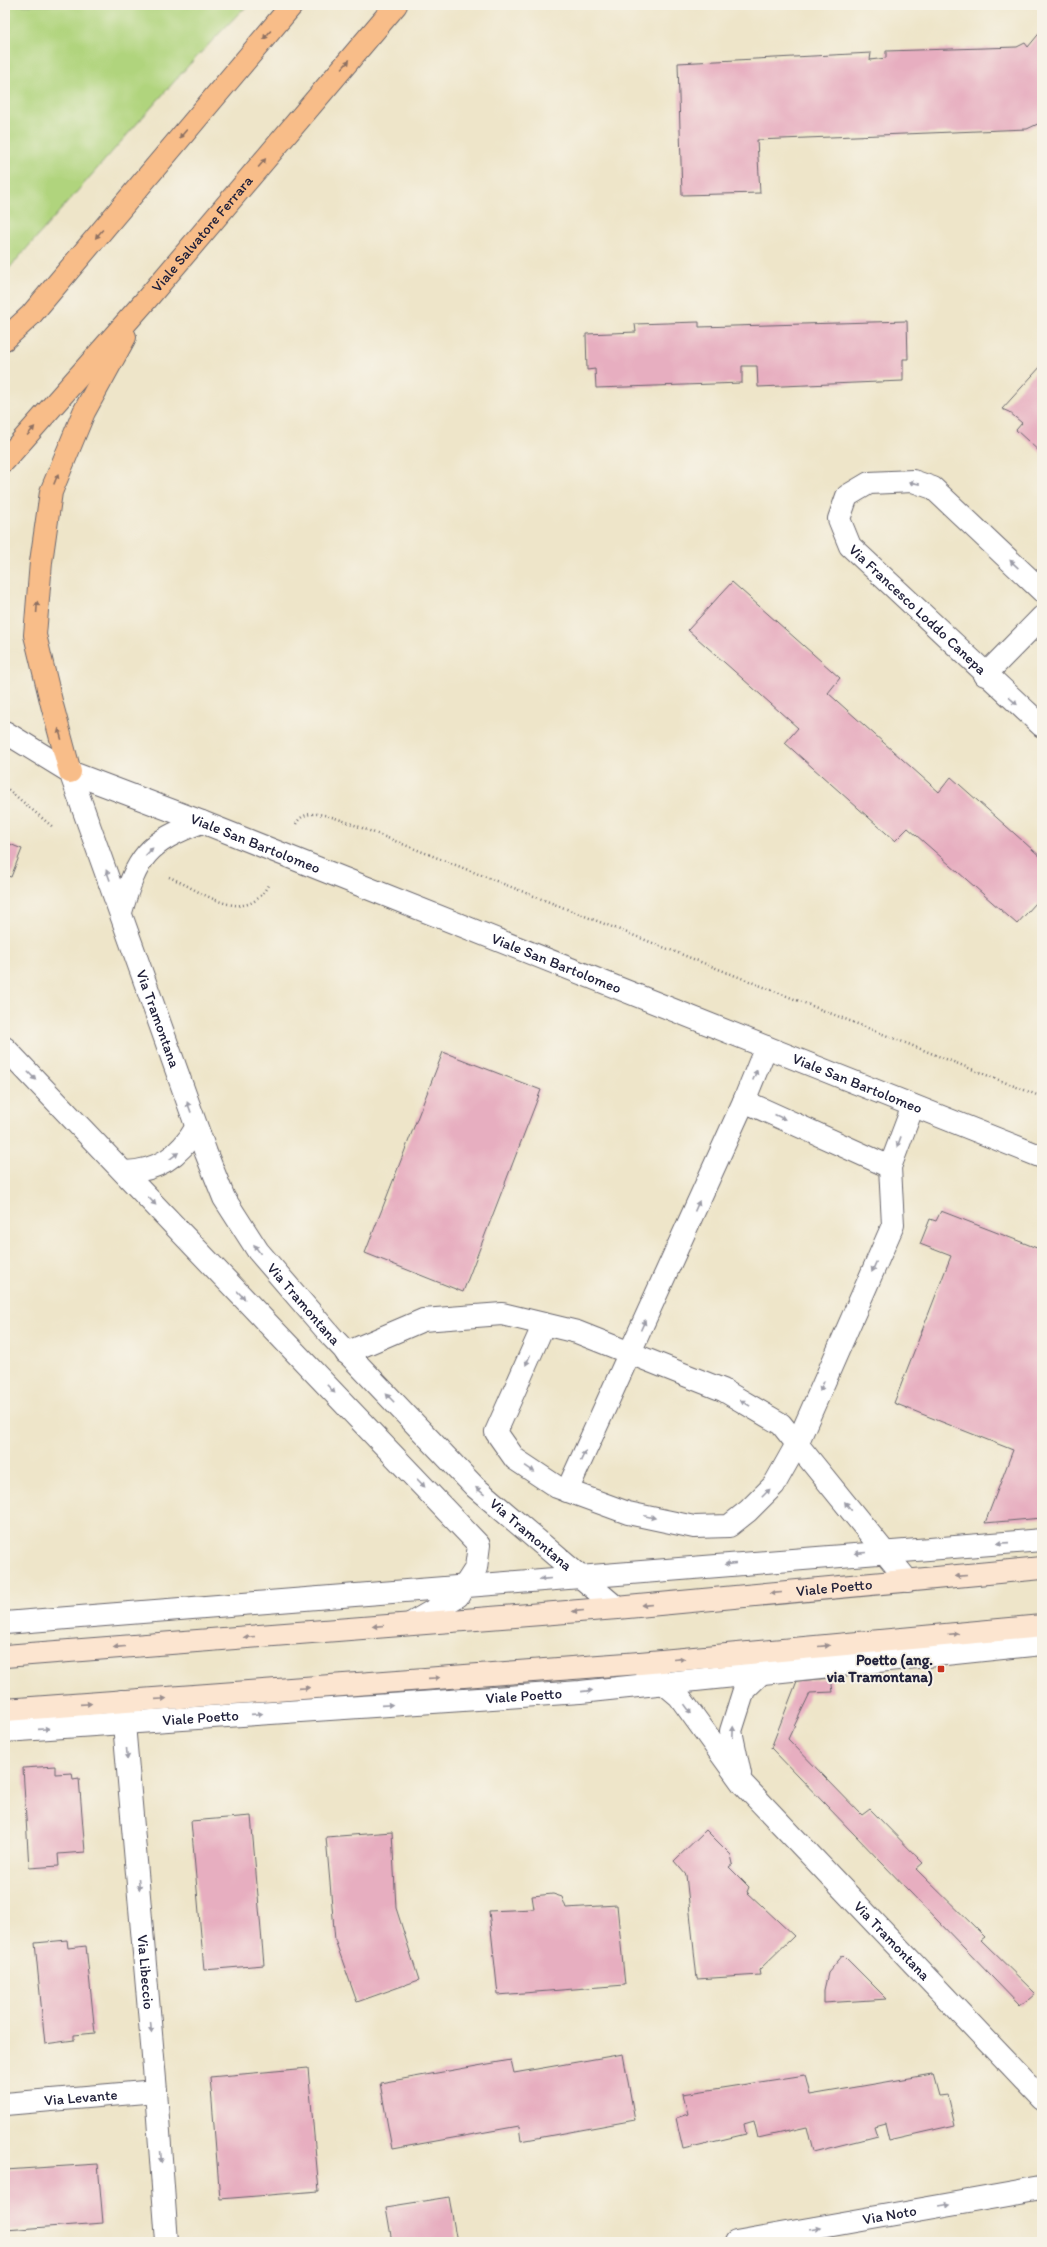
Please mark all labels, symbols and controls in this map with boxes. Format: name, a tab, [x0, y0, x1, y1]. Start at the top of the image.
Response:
one-way arrow	[262, 29, 271, 40]
one-way arrow	[341, 59, 350, 69]
one-way arrow	[179, 130, 188, 139]
one-way arrow	[257, 158, 266, 169]
street label: Viale Salvatore Ferrara	[148, 172, 257, 296]
one-way arrow	[95, 228, 104, 239]
one-way arrow	[27, 426, 36, 436]
one-way arrow	[54, 473, 60, 485]
one-way arrow	[908, 480, 921, 486]
street label: Via Francesco Loddo Canepa	[845, 540, 991, 679]
one-way arrow	[1009, 560, 1018, 569]
one-way arrow	[34, 601, 41, 613]
one-way arrow	[1008, 696, 1019, 705]
one-way arrow	[57, 728, 63, 740]
street label: Viale San Bartolomeo	[188, 809, 323, 877]
one-way arrow	[144, 847, 153, 857]
one-way arrow	[105, 868, 111, 880]
street label: Viale San Bartolomeo	[489, 929, 624, 997]
street label: Via Tramontana	[132, 967, 184, 1070]
street label: Viale San Bartolomeo	[790, 1049, 925, 1117]
one-way arrow	[752, 1068, 758, 1080]
one-way arrow	[27, 1071, 37, 1081]
one-way arrow	[186, 1101, 192, 1113]
one-way arrow	[774, 1114, 785, 1120]
one-way arrow	[896, 1137, 902, 1149]
one-way arrow	[169, 1152, 180, 1161]
one-way arrow	[147, 1196, 157, 1206]
one-way arrow	[694, 1200, 700, 1212]
one-way arrow	[253, 1243, 261, 1254]
street label: Via Tramontana	[263, 1259, 344, 1349]
one-way arrow	[871, 1261, 877, 1272]
one-way arrow	[237, 1290, 246, 1300]
one-way arrow	[640, 1319, 646, 1330]
one-way arrow	[525, 1354, 531, 1366]
one-way arrow	[819, 1380, 825, 1392]
one-way arrow	[326, 1384, 336, 1394]
one-way arrow	[385, 1393, 395, 1403]
one-way arrow	[739, 1399, 751, 1406]
one-way arrow	[580, 1450, 586, 1461]
one-way arrow	[525, 1465, 535, 1473]
one-way arrow	[416, 1478, 425, 1488]
one-way arrow	[475, 1487, 486, 1496]
one-way arrow	[761, 1488, 771, 1498]
street label: Via Tramontana	[486, 1494, 576, 1575]
one-way arrow	[844, 1501, 853, 1512]
one-way arrow	[644, 1515, 656, 1521]
one-way arrow	[997, 1539, 1009, 1546]
one-way arrow	[853, 1550, 866, 1557]
one-way arrow	[724, 1560, 736, 1567]
one-way arrow	[955, 1572, 967, 1579]
street label: Viale Poetto	[795, 1575, 873, 1600]
one-way arrow	[539, 1576, 551, 1583]
one-way arrow	[770, 1589, 782, 1596]
one-way arrow	[641, 1601, 653, 1608]
one-way arrow	[572, 1607, 584, 1614]
one-way arrow	[372, 1623, 384, 1630]
one-way arrow	[947, 1631, 959, 1638]
one-way arrow	[243, 1633, 255, 1640]
one-way arrow	[817, 1643, 830, 1650]
one-way arrow	[113, 1644, 125, 1650]
place label: Poetto (ang. via Tramontana)	[827, 1651, 933, 1687]
one-way arrow	[673, 1656, 685, 1663]
marker: Poetto (ang. via Tramontana)	[936, 1664, 946, 1674]
one-way arrow	[428, 1675, 440, 1682]
one-way arrow	[298, 1684, 310, 1691]
street label: Viale Poetto	[485, 1684, 563, 1707]
one-way arrow	[581, 1688, 593, 1695]
one-way arrow	[155, 1695, 167, 1702]
one-way arrow	[80, 1700, 92, 1707]
one-way arrow	[381, 1702, 393, 1709]
one-way arrow	[684, 1704, 692, 1714]
street label: Viale Poetto	[162, 1706, 239, 1729]
one-way arrow	[251, 1711, 263, 1718]
one-way arrow	[38, 1725, 50, 1732]
one-way arrow	[730, 1725, 736, 1738]
one-way arrow	[124, 1748, 131, 1760]
one-way arrow	[135, 1878, 142, 1890]
street label: Via Tramontana	[850, 1897, 934, 1984]
street label: Via Libeccio	[133, 1934, 158, 2010]
one-way arrow	[148, 2021, 154, 2033]
street label: Via Levante	[43, 2085, 118, 2110]
one-way arrow	[158, 2151, 164, 2164]
street label: Via Noto	[861, 2201, 918, 2228]
one-way arrow	[938, 2202, 950, 2208]
one-way arrow	[810, 2225, 822, 2231]

